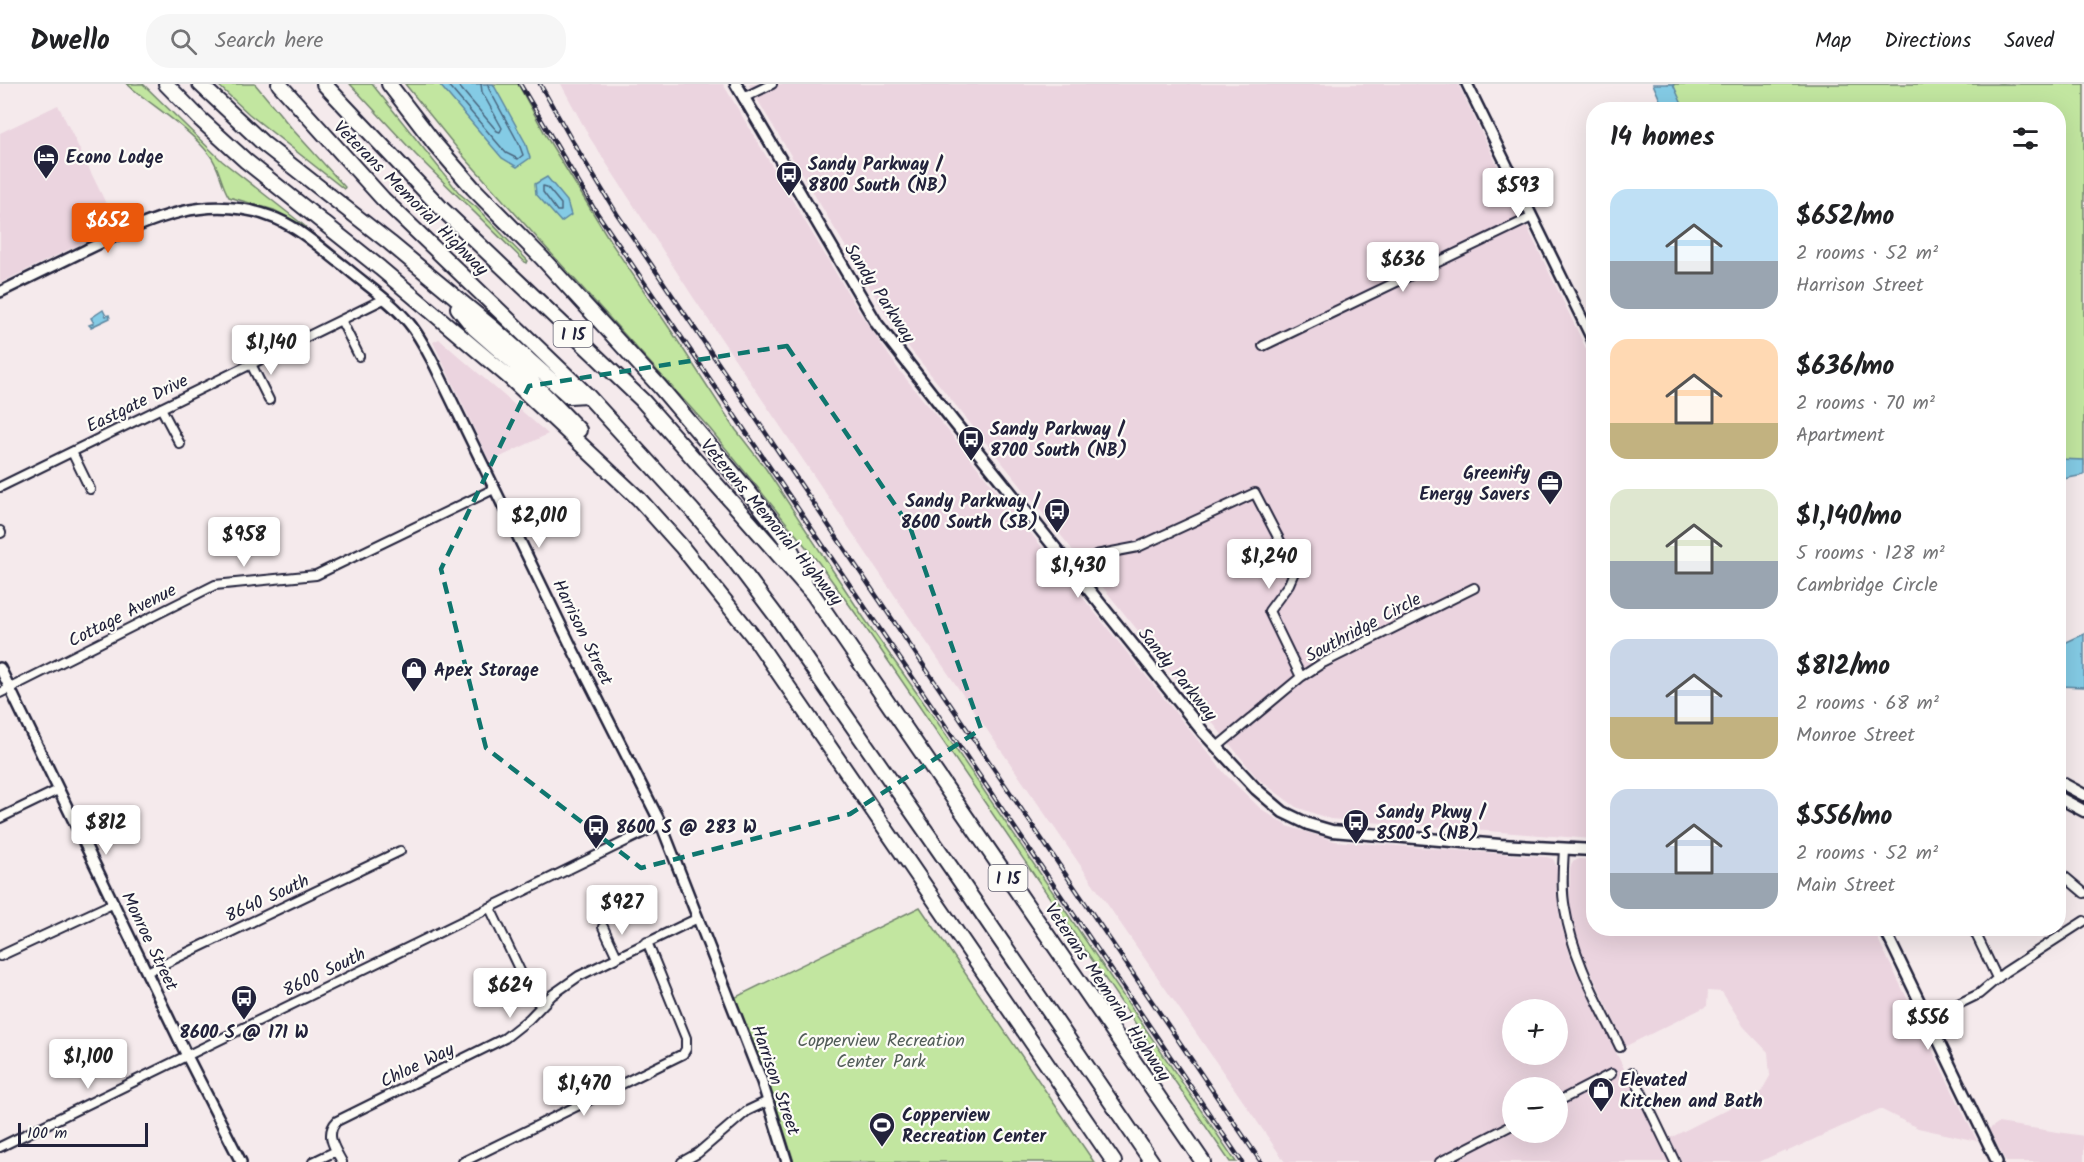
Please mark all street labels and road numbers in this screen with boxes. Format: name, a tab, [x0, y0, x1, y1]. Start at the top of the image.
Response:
street label: Veterans Memorial Highway	[325, 114, 495, 284]
street label: Sandy Parkway	[836, 238, 922, 350]
road number: I 15	[554, 321, 592, 347]
street label: Eastgate Drive	[82, 367, 194, 442]
street label: Veterans Memorial Highway	[692, 433, 850, 613]
street label: Harrison Street	[543, 575, 620, 692]
street label: Cottage Avenue	[63, 577, 182, 656]
street label: Southridge Circle	[1301, 586, 1427, 671]
street label: Sandy Parkway	[1130, 622, 1224, 729]
road number: I 15	[988, 865, 1028, 891]
street label: 8640 South	[221, 867, 315, 932]
street label: Monroe Street	[112, 887, 186, 997]
street label: Veterans Memorial Highway	[1036, 898, 1178, 1089]
street label: 8600 South	[278, 941, 371, 1006]
street label: Harrison Street	[742, 1021, 807, 1141]
street label: Chloe Way	[376, 1036, 460, 1097]

